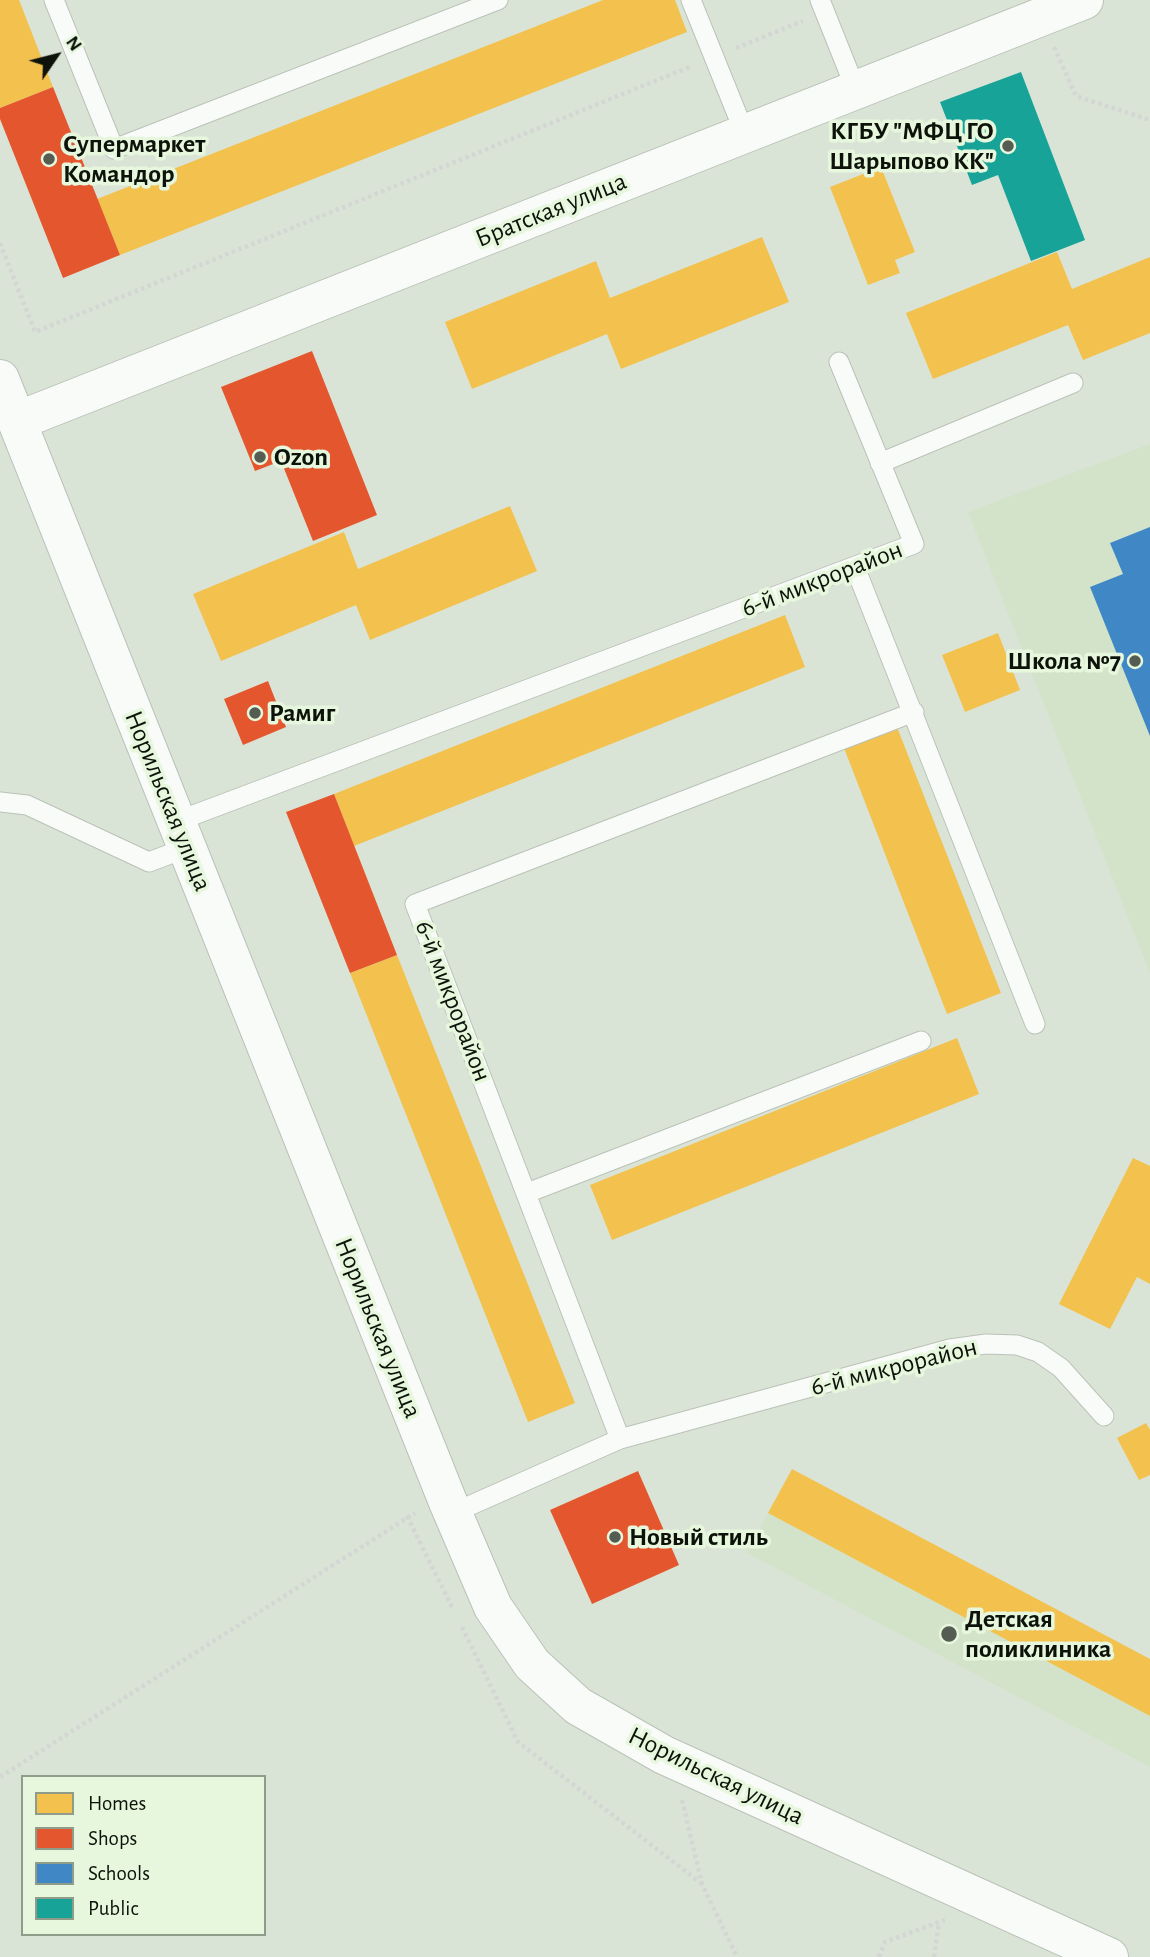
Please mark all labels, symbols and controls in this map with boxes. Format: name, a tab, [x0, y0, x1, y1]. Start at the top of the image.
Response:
north arrow	[21, 21, 91, 91]
text: N	[62, 33, 85, 55]
place label: КГБУ "МФЦ ГО Шарыпово КК"	[829, 115, 994, 176]
place label: Супермаркет Командор	[63, 128, 205, 190]
marker: КГБУ "МФЦ ГО Шарыпово КК"	[1000, 138, 1016, 154]
marker: Супермаркет Командор	[41, 151, 57, 167]
street label: Братская улица	[471, 166, 631, 254]
place label: Ozon	[274, 441, 328, 473]
marker: Ozon	[252, 449, 268, 465]
street label: 6-й микрорайон	[737, 534, 907, 624]
place label: Школа №7	[1008, 645, 1121, 677]
marker: Школа №7	[1127, 653, 1143, 669]
place label: Рамиг	[269, 697, 335, 729]
marker: Рамиг	[247, 705, 263, 721]
street label: Норильская улица	[118, 706, 218, 896]
street label: 6-й микрорайон	[408, 916, 498, 1086]
street label: Норильская улица	[328, 1233, 428, 1423]
street label: 6-й микрорайон	[808, 1331, 980, 1403]
place label: Новый стиль	[629, 1521, 768, 1553]
marker: Новый стиль	[607, 1529, 623, 1545]
place label: Детская поликлиника	[965, 1603, 1111, 1664]
marker: Детская поликлиника	[939, 1624, 959, 1644]
street label: Норильская улица	[623, 1720, 809, 1832]
legend	[21, 1775, 266, 1936]
text: Homes	[88, 1793, 146, 1814]
text: Shops	[88, 1828, 137, 1849]
text: Schools	[88, 1863, 150, 1884]
text: Public	[88, 1898, 138, 1919]

